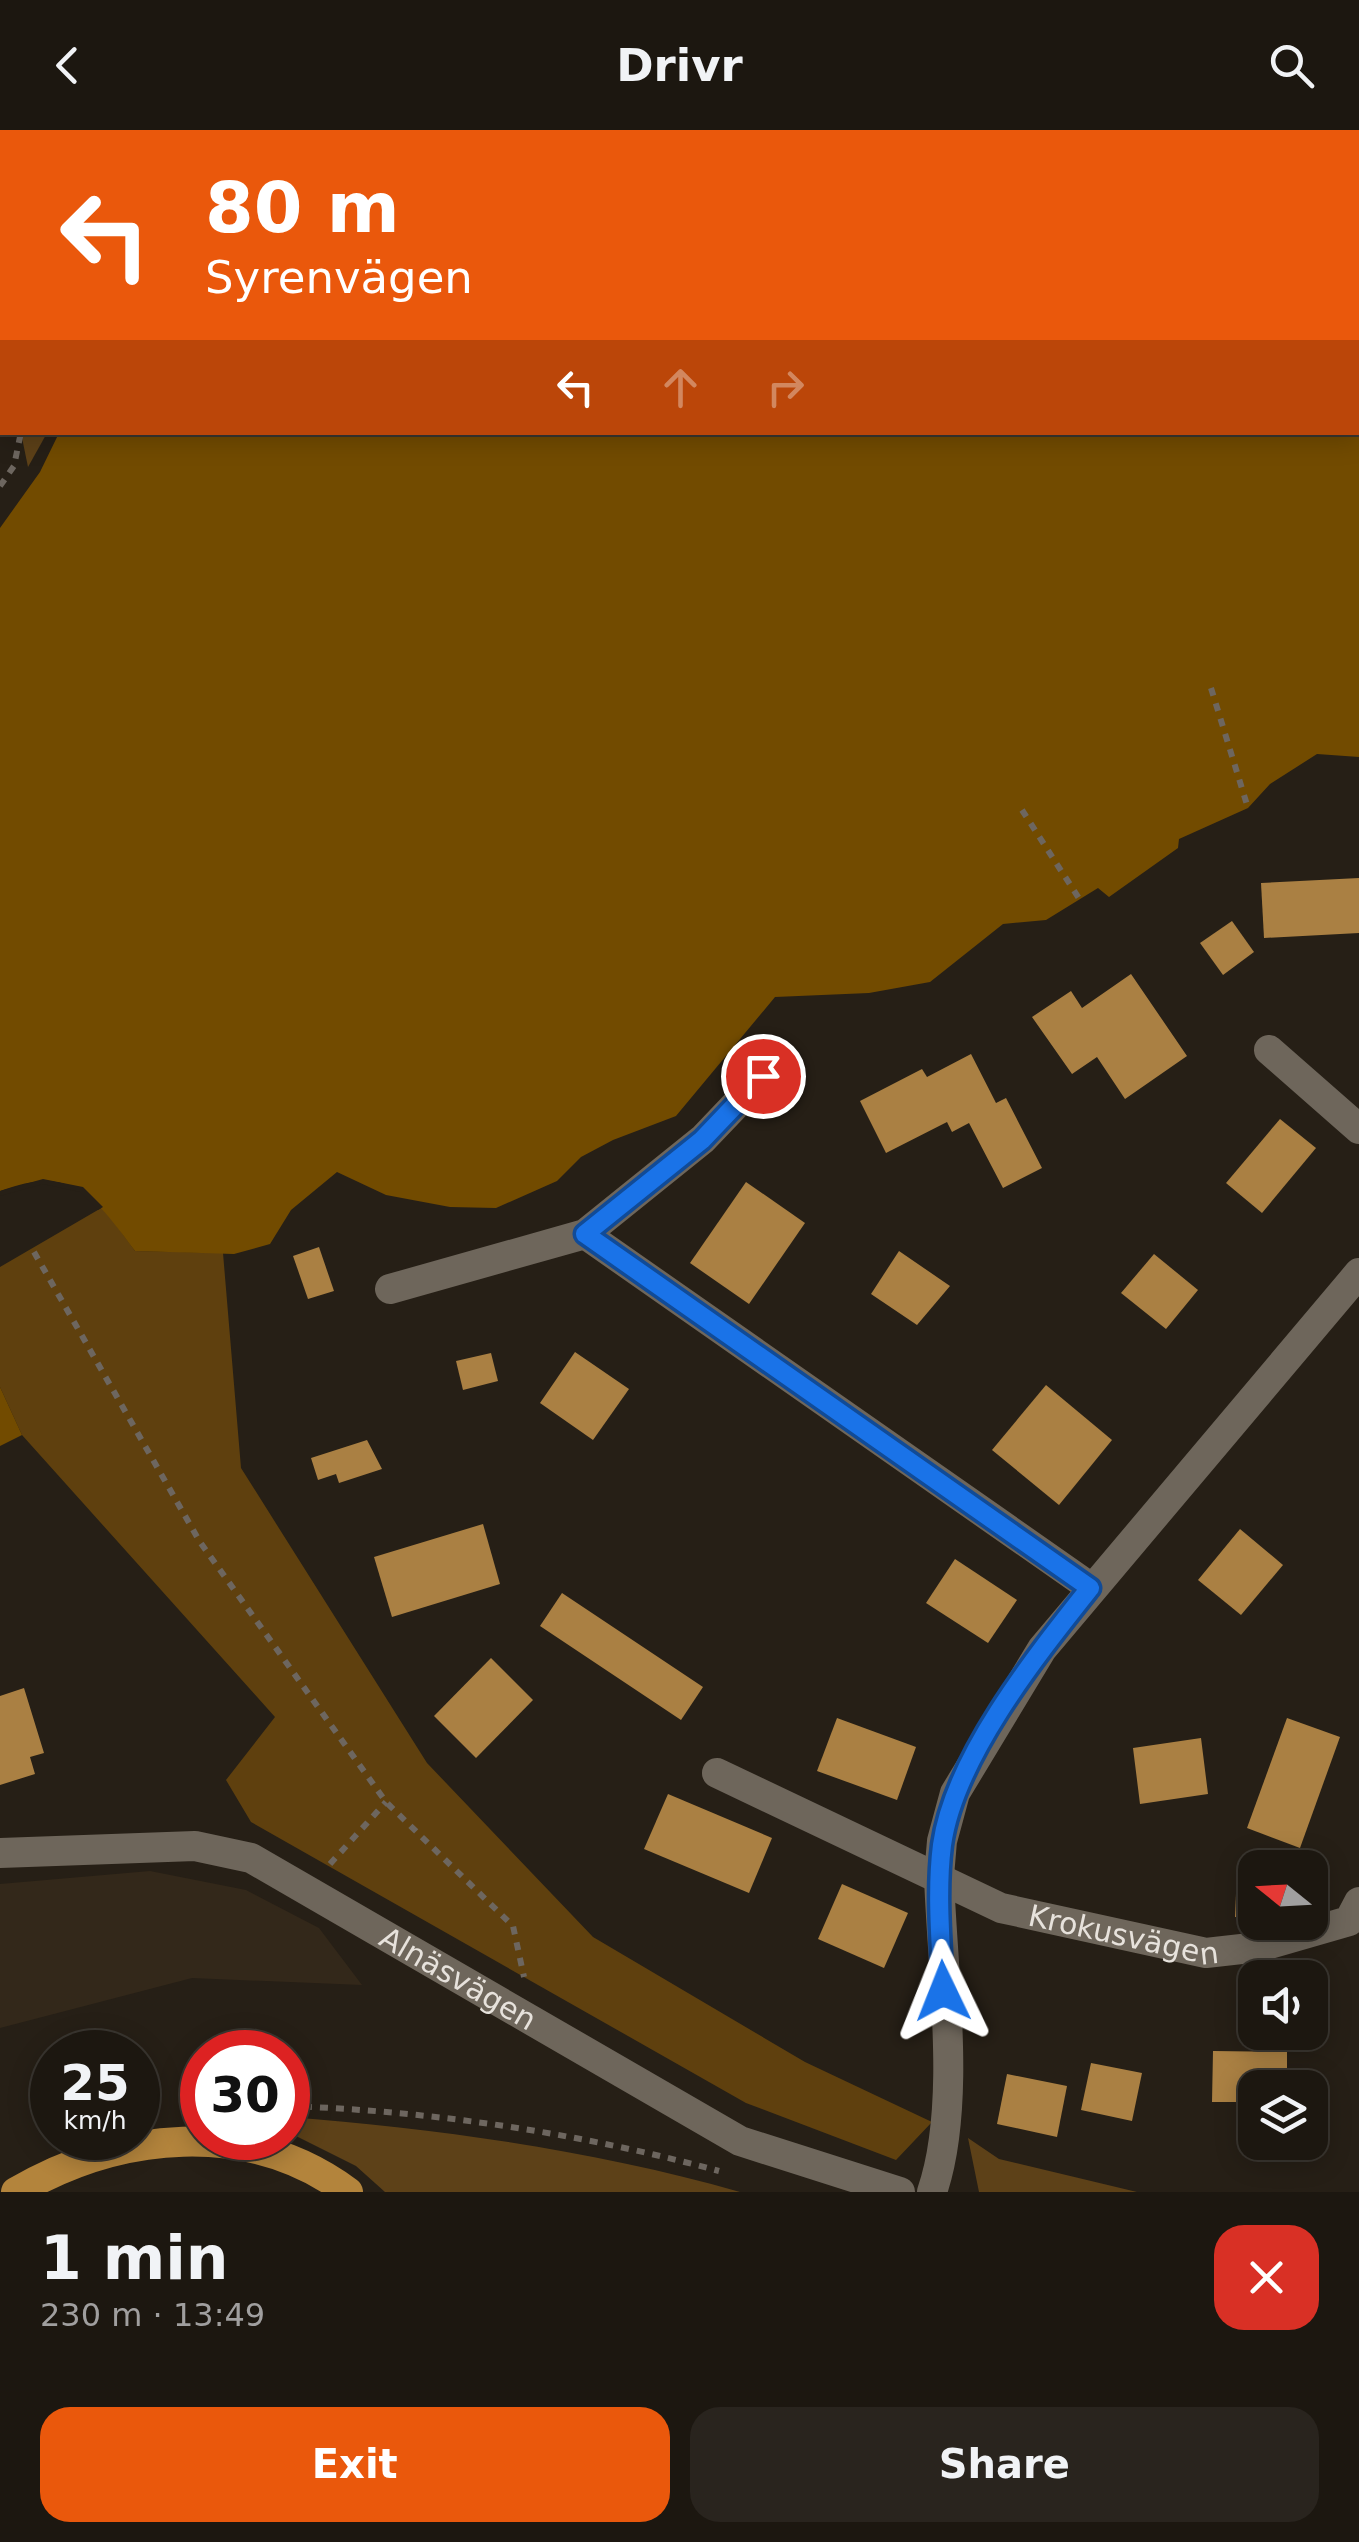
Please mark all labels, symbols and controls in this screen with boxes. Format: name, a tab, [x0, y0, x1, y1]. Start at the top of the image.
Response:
icon: back	[40, 38, 95, 93]
icon: search	[1264, 38, 1319, 93]
text: Drivr	[616, 39, 743, 92]
text: 80 m	[205, 167, 400, 249]
icon: left	[40, 170, 170, 300]
text: Syrenvägen	[205, 251, 473, 304]
icon: left	[548, 360, 603, 415]
icon: ahead	[653, 360, 708, 415]
icon: right	[758, 360, 813, 415]
pin	[721, 1034, 806, 1119]
icon: arrive	[736, 1049, 791, 1104]
north arrow	[1238, 1850, 1328, 1940]
map controls	[1238, 1850, 1328, 2160]
street label: Krokusvägen	[1025, 1897, 1220, 1971]
street label: Alnäsvägen	[374, 1919, 543, 2037]
position arrow	[891, 1939, 995, 2043]
button: sound	[1238, 1960, 1328, 2050]
speed limit sign: 30	[180, 2030, 310, 2160]
text: 25	[60, 2054, 130, 2112]
button: layers	[1238, 2070, 1328, 2160]
text: km/h	[63, 2106, 127, 2135]
text: 1 min	[40, 2223, 228, 2293]
button: close	[1214, 2225, 1319, 2330]
text: 230 m · 13:49	[40, 2296, 265, 2334]
button: Exit	[40, 2407, 670, 2522]
button: Share	[690, 2407, 1319, 2522]

